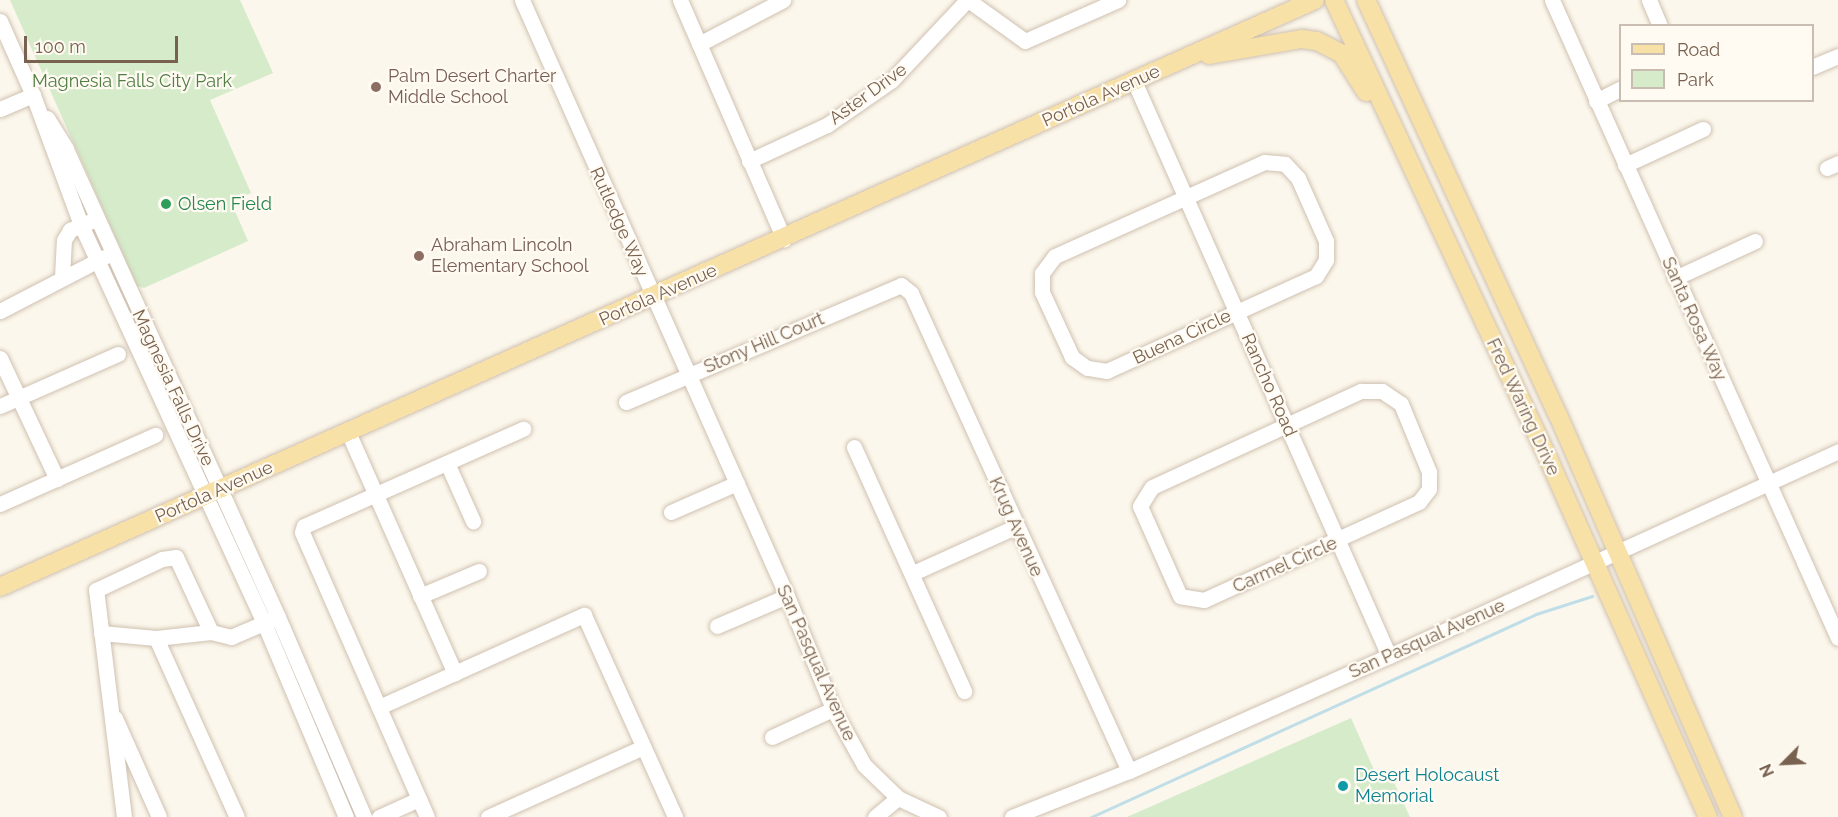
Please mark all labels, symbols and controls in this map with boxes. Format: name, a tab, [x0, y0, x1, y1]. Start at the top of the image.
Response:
scale bar	[27, 24, 182, 62]
legend	[1619, 24, 1814, 102]
text: 100 m	[35, 36, 86, 57]
text: Road	[1677, 39, 1720, 60]
street label: Aster Drive	[825, 59, 911, 129]
street label: Portola Avenue	[1039, 60, 1163, 132]
place label: Palm Desert Charter Middle School	[388, 66, 556, 109]
text: Park	[1677, 69, 1714, 90]
park label: Magnesia Falls City Park	[32, 70, 232, 92]
marker: Palm Desert Charter Middle School	[369, 80, 383, 94]
street label: Rutledge Way	[585, 164, 653, 280]
place label: Olsen Field	[178, 193, 272, 215]
marker: Olsen Field	[159, 197, 173, 211]
place label: Abraham Lincoln Elementary School	[431, 235, 589, 278]
marker: Abraham Lincoln Elementary School	[412, 249, 426, 263]
street label: Santa Rosa Way	[1657, 253, 1731, 385]
street label: Portola Avenue	[596, 259, 720, 331]
street label: Buena Circle	[1129, 305, 1235, 369]
street label: Magnesia Falls Drive	[127, 306, 219, 470]
street label: Stony Hill Court	[700, 308, 828, 378]
street label: Rancho Road	[1237, 330, 1301, 440]
street label: Fred Waring Drive	[1482, 335, 1564, 479]
street label: Portola Avenue	[152, 456, 276, 528]
street label: Krug Avenue	[984, 474, 1048, 580]
street label: Carmel Circle	[1229, 532, 1341, 598]
street label: San Pasqual Avenue	[772, 581, 860, 745]
street label: San Pasqual Avenue	[1345, 595, 1509, 683]
north arrow	[1754, 733, 1814, 793]
text: N	[1756, 761, 1778, 780]
place label: Desert Holocaust Memorial	[1355, 765, 1499, 808]
marker: Desert Holocaust Memorial	[1336, 779, 1350, 793]

